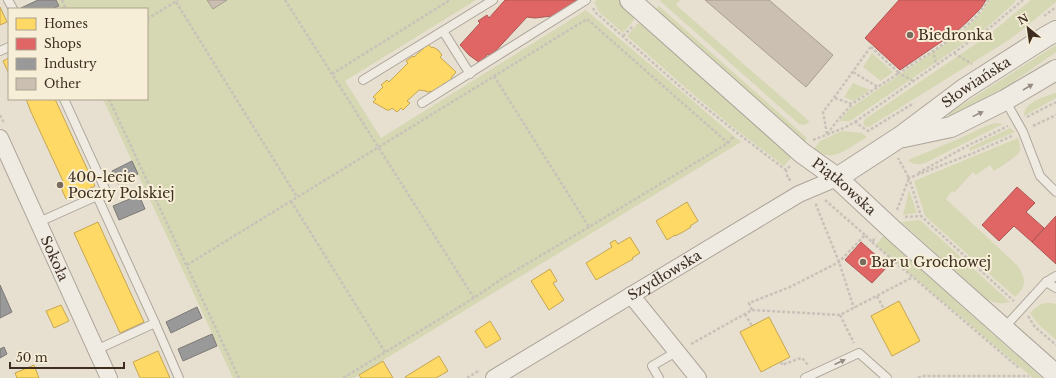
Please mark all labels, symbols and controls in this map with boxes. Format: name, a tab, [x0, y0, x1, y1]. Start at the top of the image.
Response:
legend	[8, 8, 148, 100]
north arrow	[1008, 8, 1048, 48]
text: N	[1015, 10, 1032, 28]
text: Homes	[44, 16, 88, 31]
place label: Biedronka	[918, 26, 993, 44]
marker: Biedronka	[905, 30, 915, 40]
text: Shops	[44, 36, 81, 51]
street label: Słowiańska	[938, 52, 1014, 112]
text: Industry	[44, 56, 97, 71]
text: Other	[44, 76, 81, 91]
one-way arrow	[1022, 83, 1034, 90]
one-way arrow	[973, 111, 984, 117]
street label: Piątkowska	[808, 154, 880, 219]
place label: 400-lecie Poczty Polskiej	[68, 168, 174, 202]
marker: 400-lecie Poczty Polskiej	[55, 180, 65, 190]
street label: Sokoła	[37, 233, 73, 284]
street label: Szydłowska	[624, 246, 705, 304]
place label: Bar u Grochowej	[871, 253, 991, 271]
marker: Bar u Grochowej	[858, 257, 868, 267]
scale bar	[10, 344, 124, 370]
text: 50 m	[16, 350, 48, 365]
one-way arrow	[835, 358, 847, 364]

